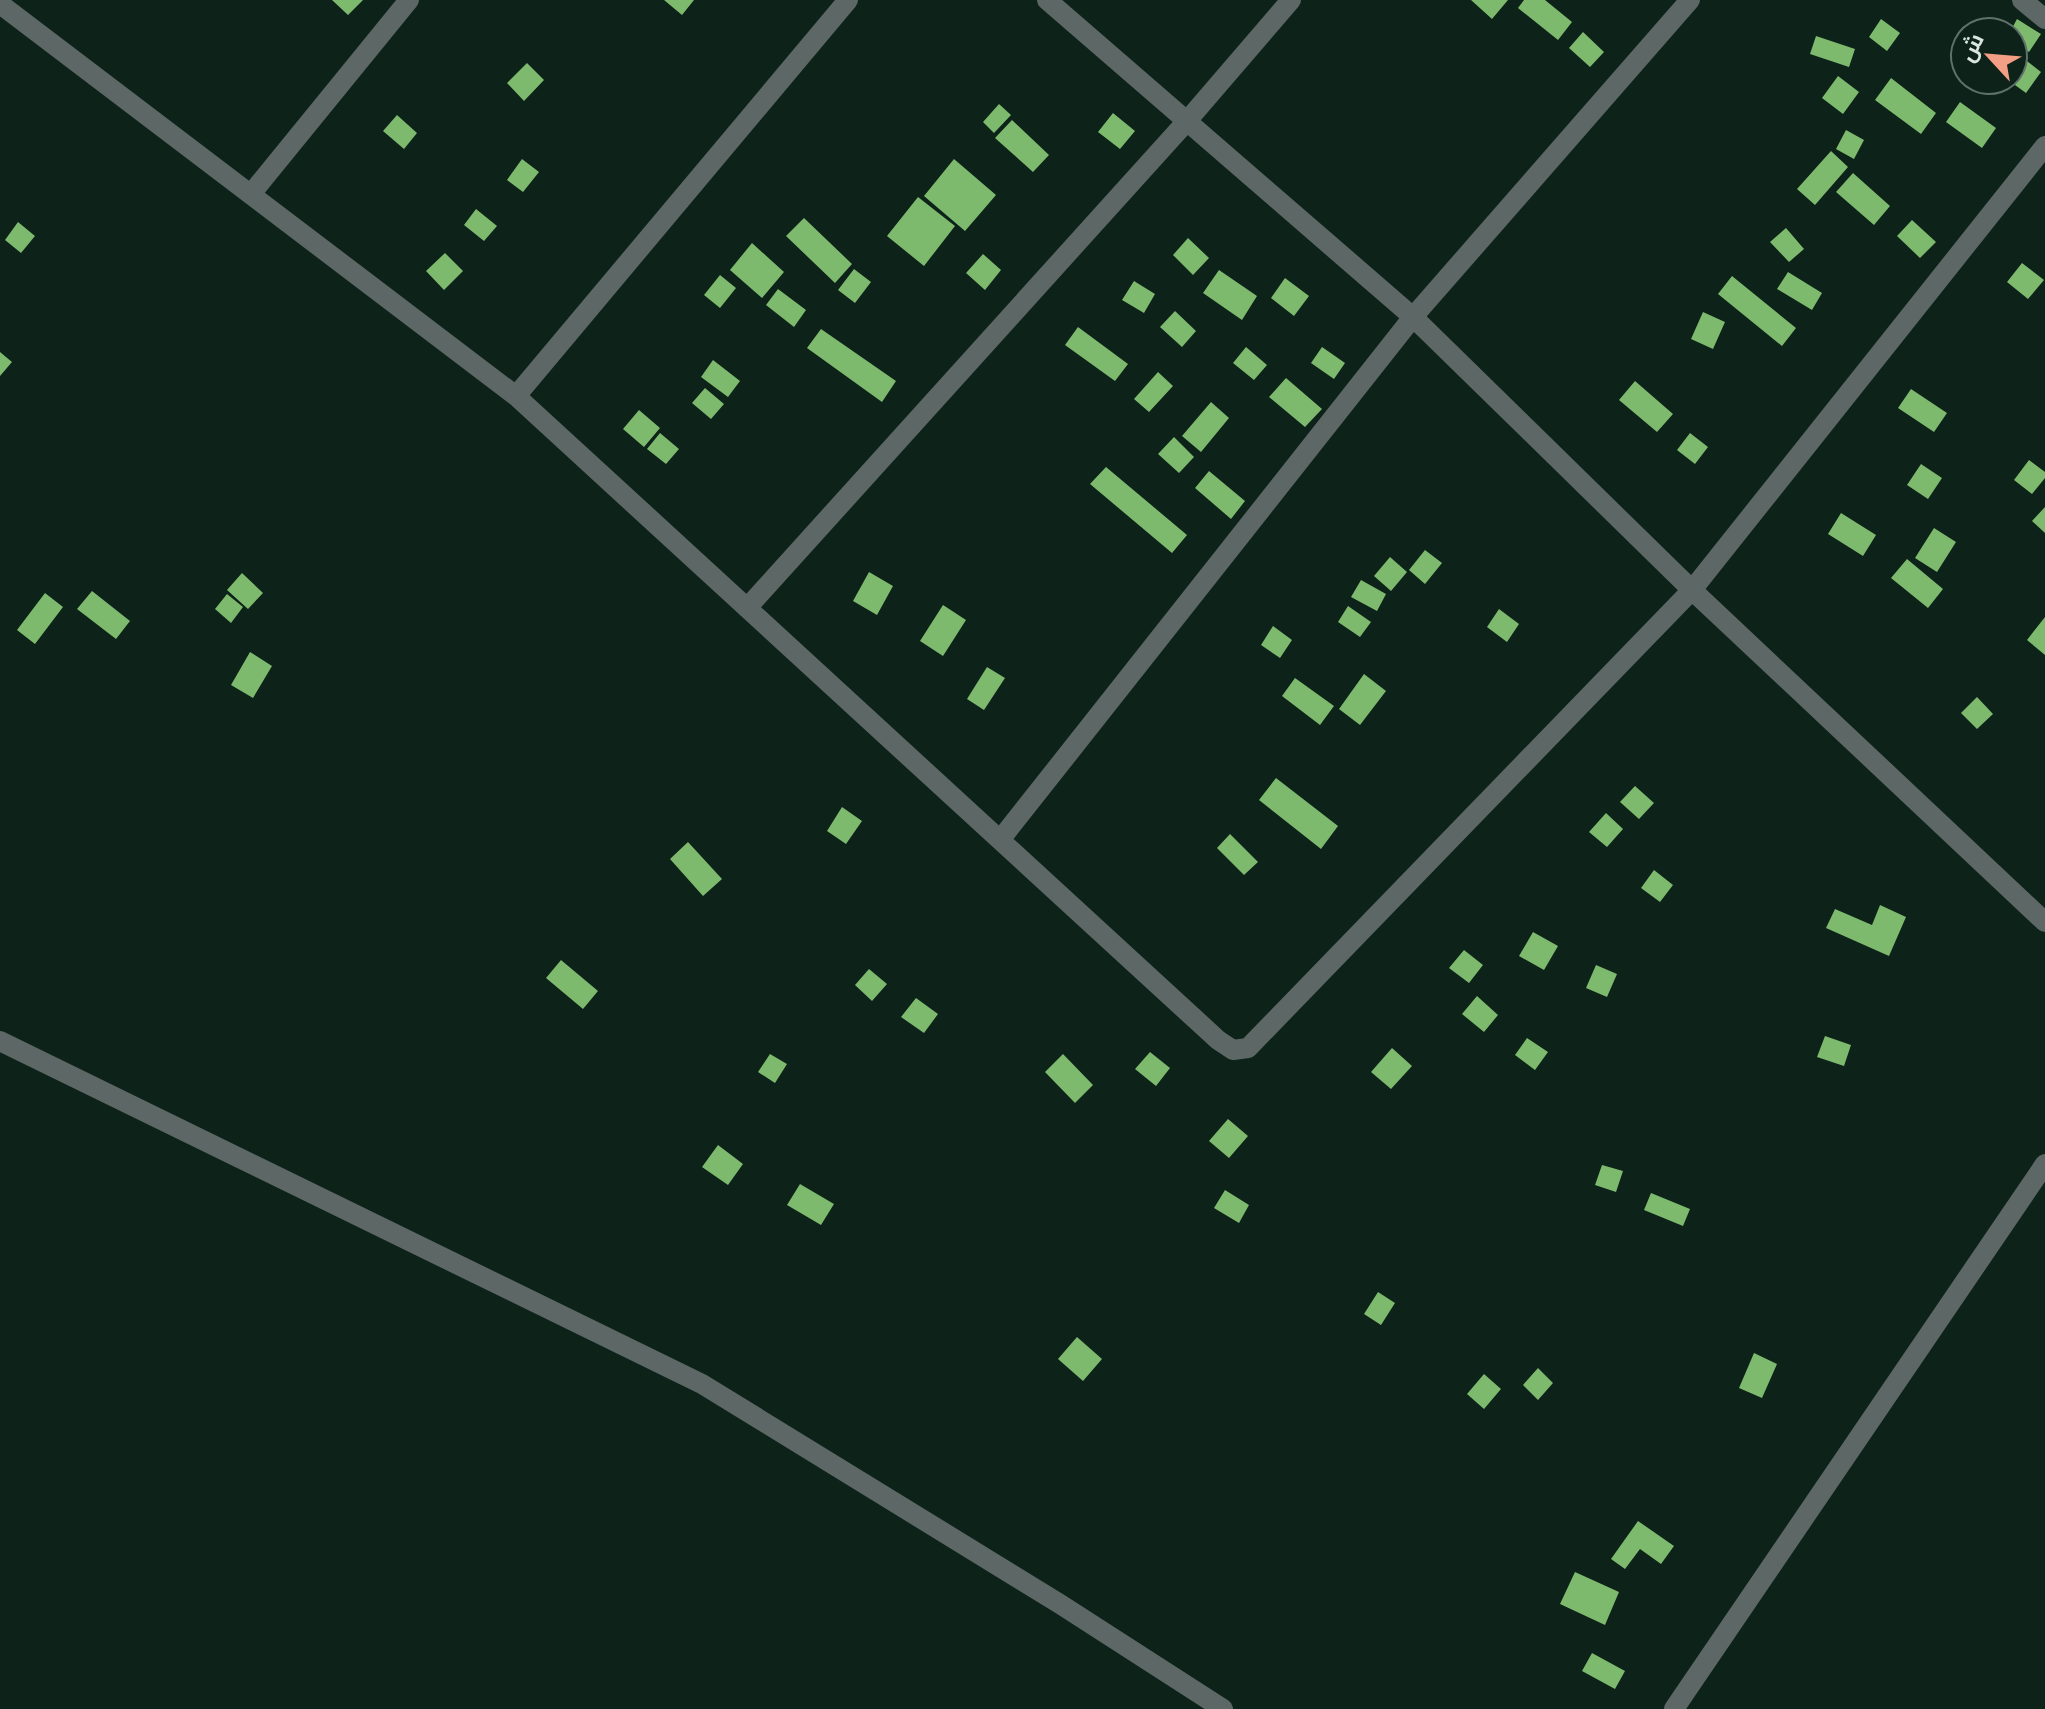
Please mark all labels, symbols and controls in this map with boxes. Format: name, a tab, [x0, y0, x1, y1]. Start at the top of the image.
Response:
north arrow	[1949, 16, 2029, 96]
text: ش	[1951, 28, 1990, 66]

